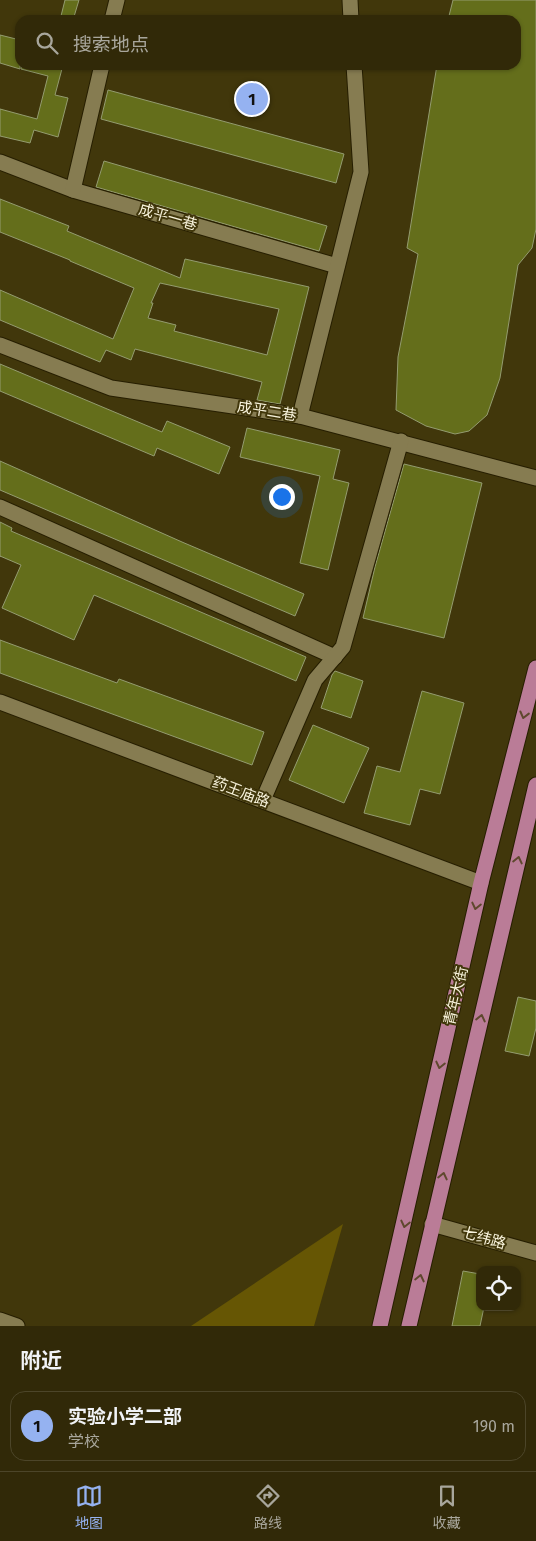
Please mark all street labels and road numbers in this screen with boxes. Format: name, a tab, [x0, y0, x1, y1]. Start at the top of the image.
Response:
street label: 成平一巷	[137, 200, 199, 234]
street label: 成平二巷	[236, 397, 298, 425]
street label: 药王庙路	[210, 773, 272, 811]
street label: 青年大街	[440, 965, 472, 1027]
street label: 七纬路	[460, 1223, 508, 1253]

